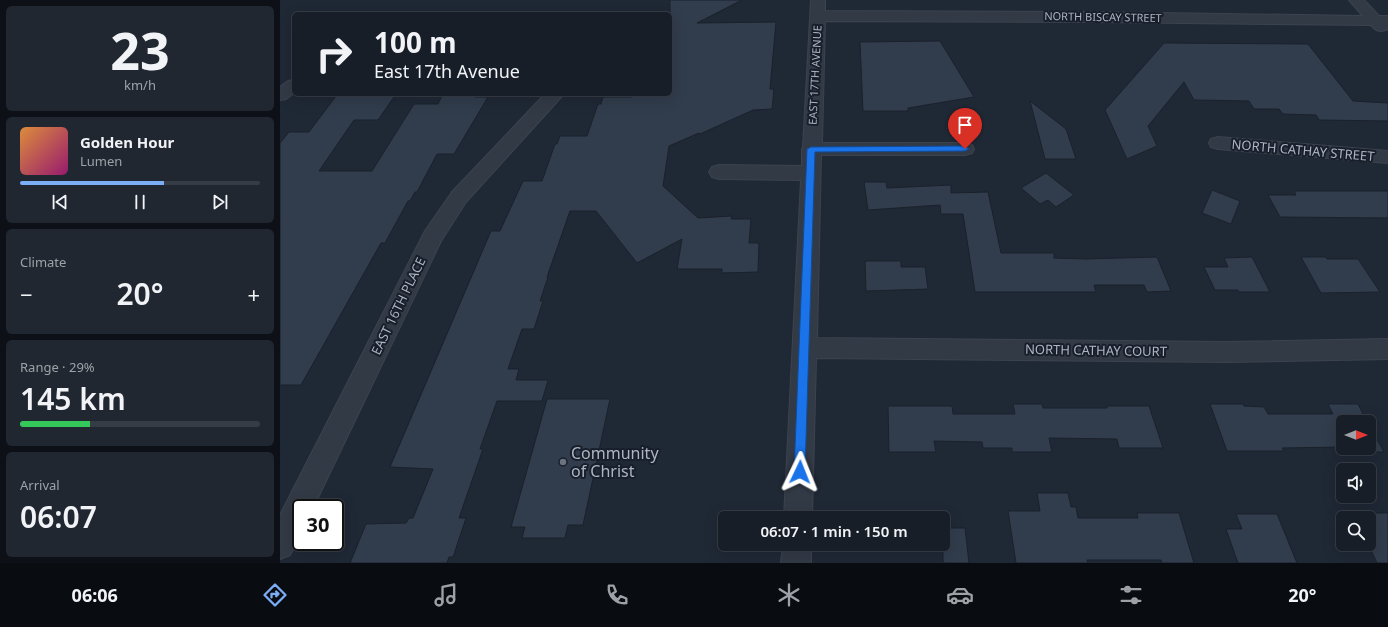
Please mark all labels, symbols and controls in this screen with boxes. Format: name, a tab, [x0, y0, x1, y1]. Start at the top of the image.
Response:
street label: NORTH BISCAY STREET	[1044, 8, 1162, 25]
text: 23	[110, 14, 170, 85]
text: 100 m	[374, 23, 457, 61]
street label: EAST 17TH AVENUE	[804, 25, 825, 125]
icon: right	[308, 28, 360, 80]
text: East 17th Avenue	[374, 59, 520, 83]
text: km/h	[124, 76, 156, 94]
pin	[948, 108, 982, 149]
icon: arrive	[954, 114, 976, 136]
text: Golden Hour	[80, 132, 174, 152]
street label: NORTH CATHAY STREET	[1231, 135, 1376, 165]
text: Lumen	[80, 152, 122, 170]
icon: previous	[49, 191, 71, 213]
icon: pause	[129, 191, 151, 213]
icon: next	[209, 191, 231, 213]
text: Climate	[20, 253, 66, 271]
street label: EAST 16TH PLACE	[367, 254, 429, 358]
text: 20°	[116, 273, 164, 314]
text: −	[20, 279, 33, 309]
text: +	[247, 279, 260, 309]
street label: NORTH CATHAY COURT	[1025, 340, 1168, 360]
text: Range · 29%	[20, 358, 95, 376]
text: 145 km	[20, 378, 126, 419]
north arrow	[1336, 415, 1376, 455]
map controls	[1336, 415, 1376, 551]
place label: Community of Christ	[571, 442, 659, 482]
position arrow	[779, 451, 821, 493]
marker: Community of Christ	[558, 457, 568, 467]
button: sound	[1336, 463, 1376, 503]
text: Arrival	[20, 476, 60, 494]
text: 06:07	[20, 496, 97, 537]
speed limit sign: 30	[292, 499, 344, 551]
button: search	[1336, 511, 1376, 551]
text: 06:07 · 1 min · 150 m	[760, 521, 908, 541]
icon: directions	[261, 581, 289, 609]
icon: music	[432, 581, 460, 609]
icon: phone	[603, 581, 631, 609]
icon: climate	[775, 581, 803, 609]
icon: car	[946, 581, 974, 609]
icon: filters	[1117, 581, 1145, 609]
text: 06:06	[72, 583, 118, 607]
text: 20°	[1288, 583, 1316, 607]

